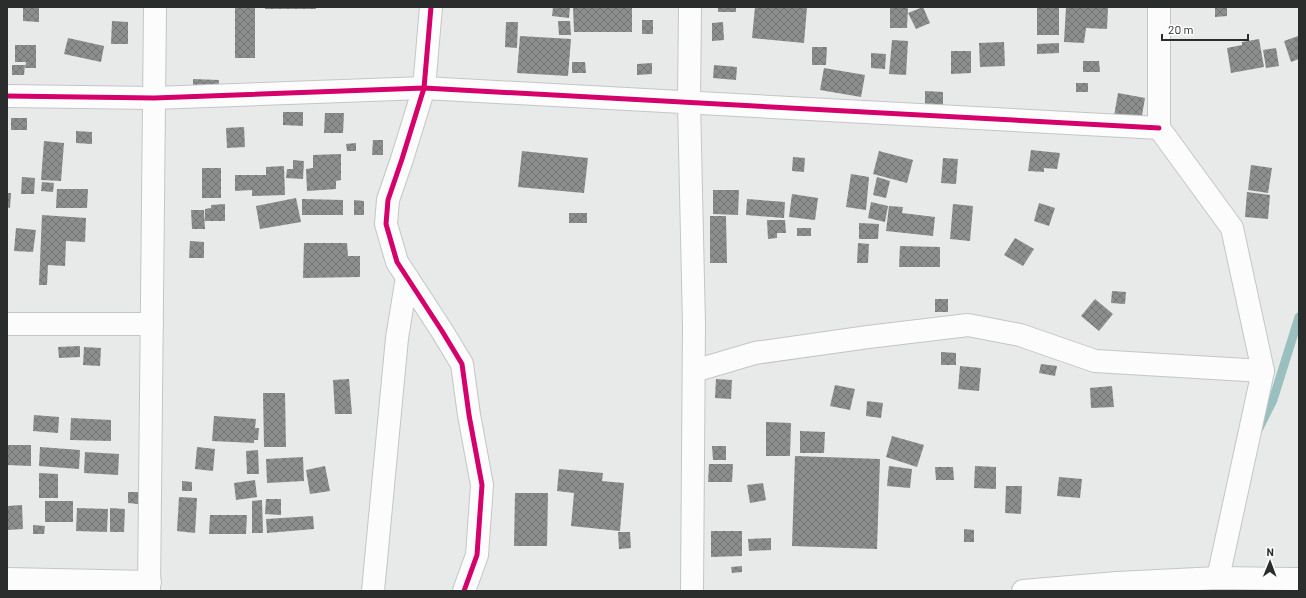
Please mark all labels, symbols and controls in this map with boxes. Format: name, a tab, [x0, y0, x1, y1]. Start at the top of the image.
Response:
scale bar	[1162, 16, 1248, 42]
text: 20 m	[1168, 22, 1194, 36]
north arrow	[1250, 542, 1290, 582]
text: N	[1266, 545, 1274, 558]

